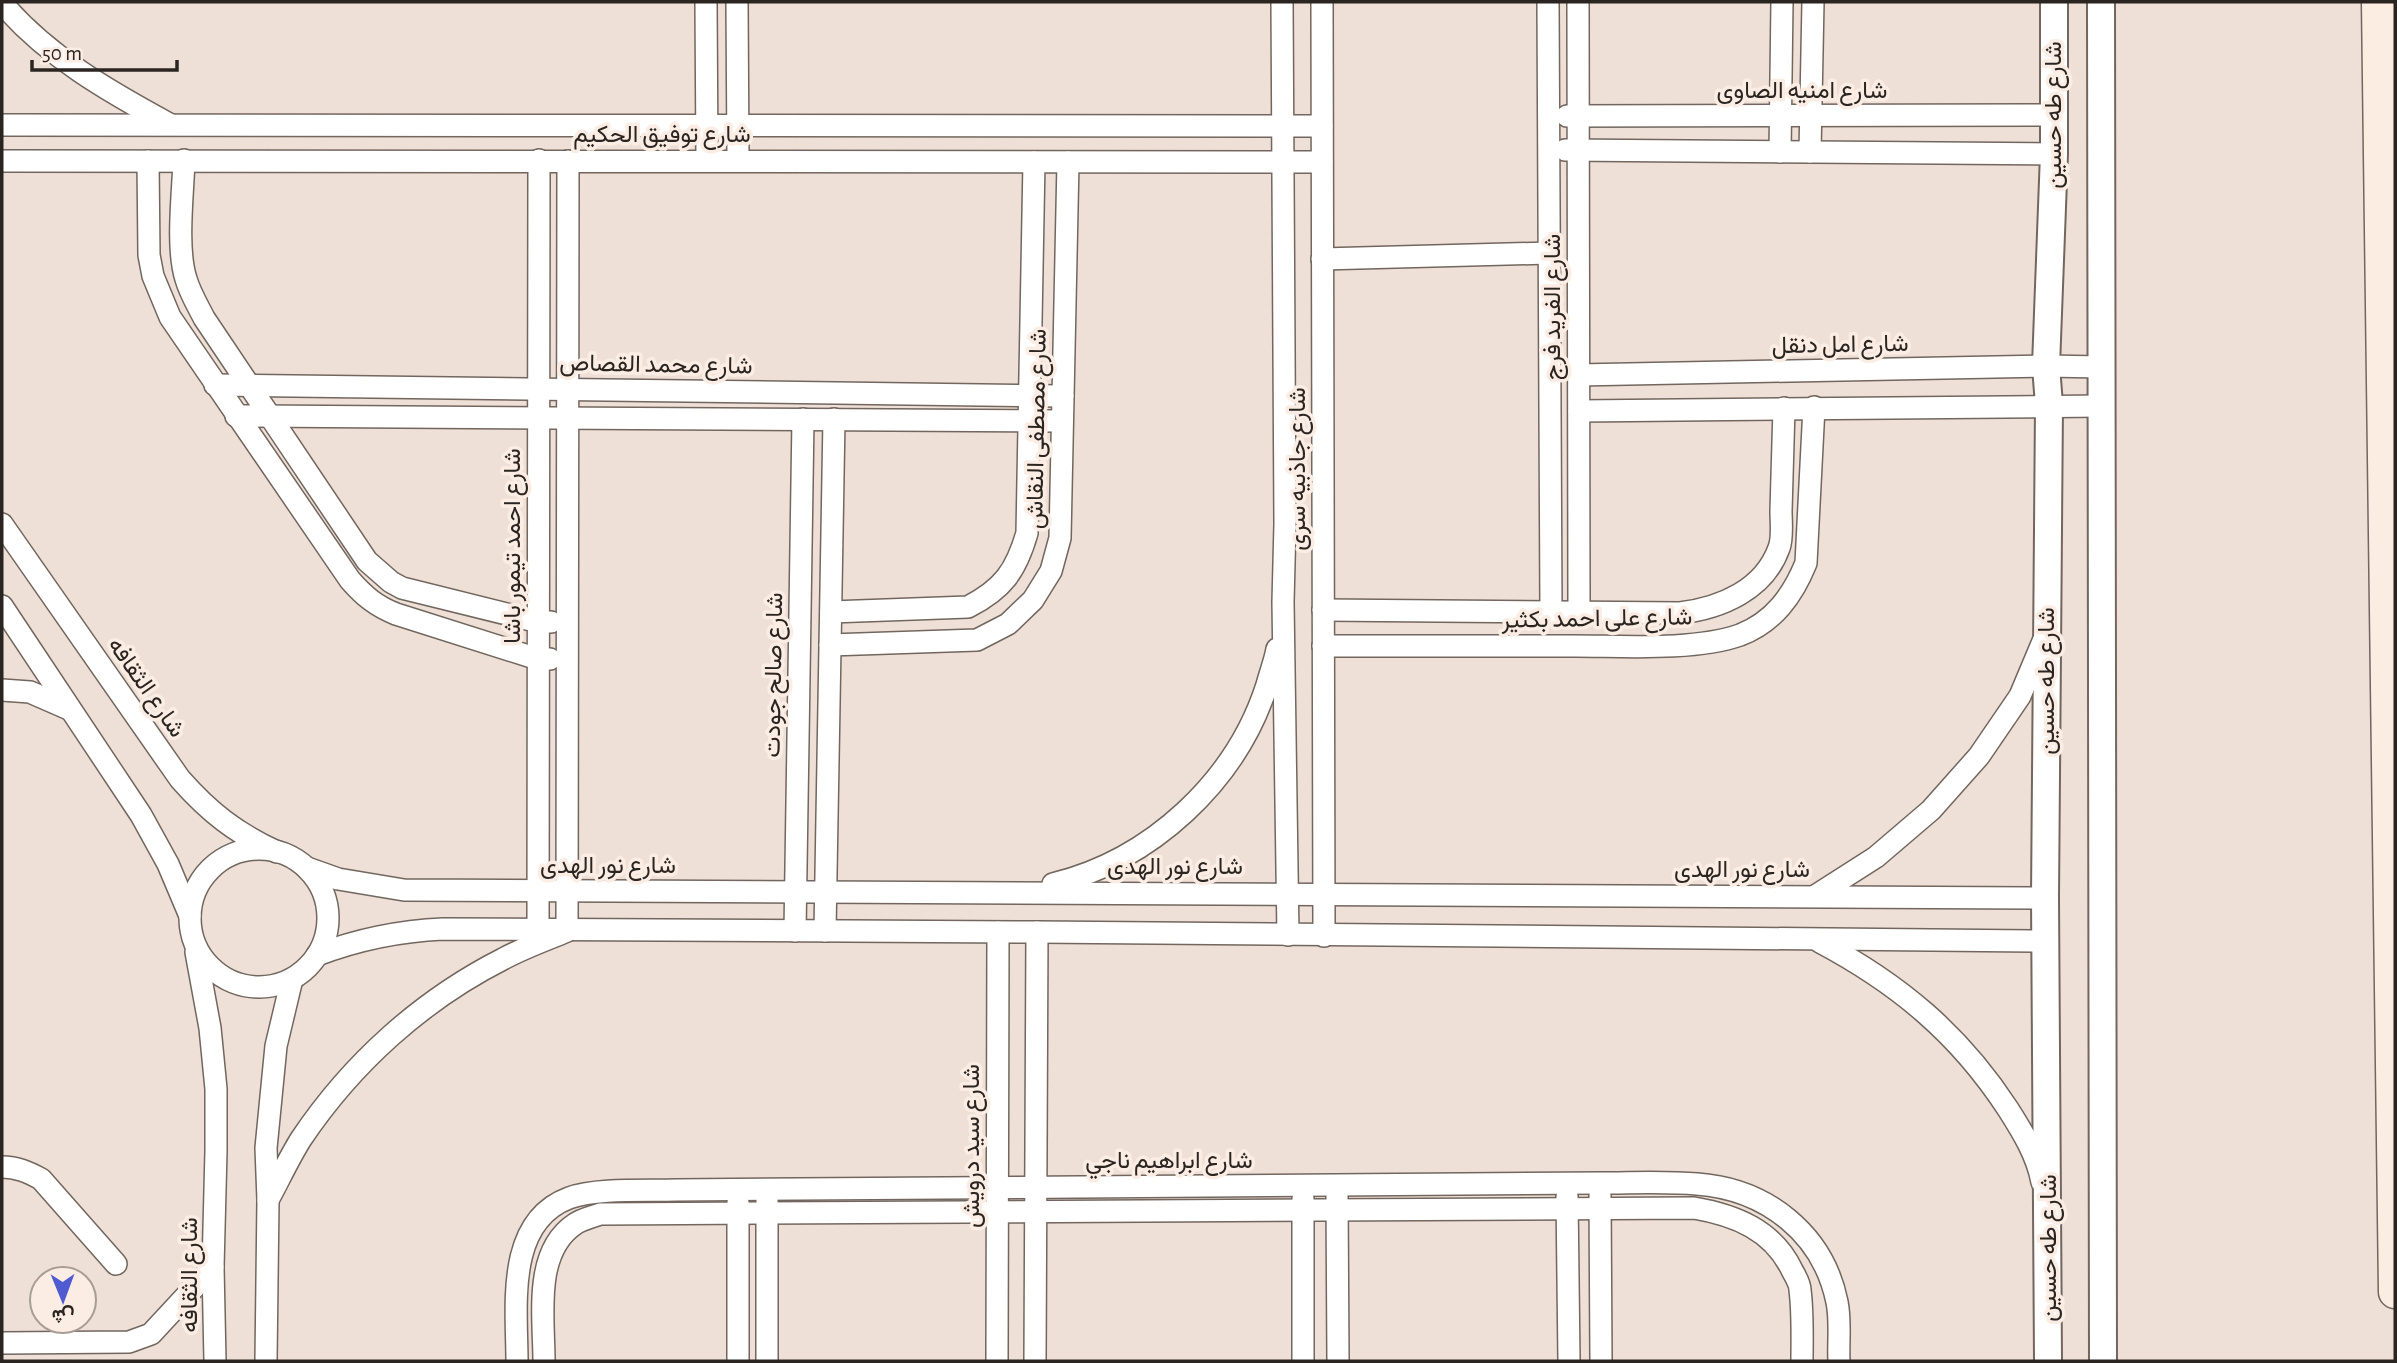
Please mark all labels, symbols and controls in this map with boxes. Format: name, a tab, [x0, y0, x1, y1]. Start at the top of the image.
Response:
scale bar	[32, 28, 177, 72]
street label: شارع طه حسين	[2042, 41, 2069, 189]
text: 50 m	[42, 43, 82, 64]
street label: شارع امنيه الصاوى	[1717, 79, 1887, 106]
street label: شارع توفيق الحكيم	[573, 123, 751, 150]
street label: شارع الفريد فرج	[1541, 234, 1568, 380]
street label: شارع مصطفى النقاش	[1023, 329, 1054, 530]
street label: شارع امل دنقل	[1771, 332, 1909, 361]
street label: شارع محمد القصاص	[559, 351, 753, 382]
street label: شارع جاذبيه سرى	[1286, 387, 1313, 551]
street label: شارع احمد تيمور باشا	[501, 448, 528, 644]
street label: شارع صالح جودت	[761, 592, 791, 758]
street label: شارع على احمد بكثير	[1500, 605, 1693, 636]
street label: شارع طه حسين	[2035, 607, 2062, 755]
street label: شارع الثقافه	[101, 633, 189, 743]
street label: شارع نور الهدى	[540, 854, 676, 881]
street label: شارع نور الهدى	[1107, 855, 1243, 882]
street label: شارع نور الهدى	[1674, 858, 1810, 885]
street label: شارع سيد درويش	[960, 1064, 987, 1228]
street label: شارع ابراهيم ناجي	[1085, 1149, 1253, 1179]
street label: شارع طه حسين	[2037, 1174, 2064, 1322]
street label: شارع الثقافه	[178, 1217, 205, 1333]
north arrow	[28, 1265, 98, 1335]
text: ش	[52, 1305, 75, 1325]

